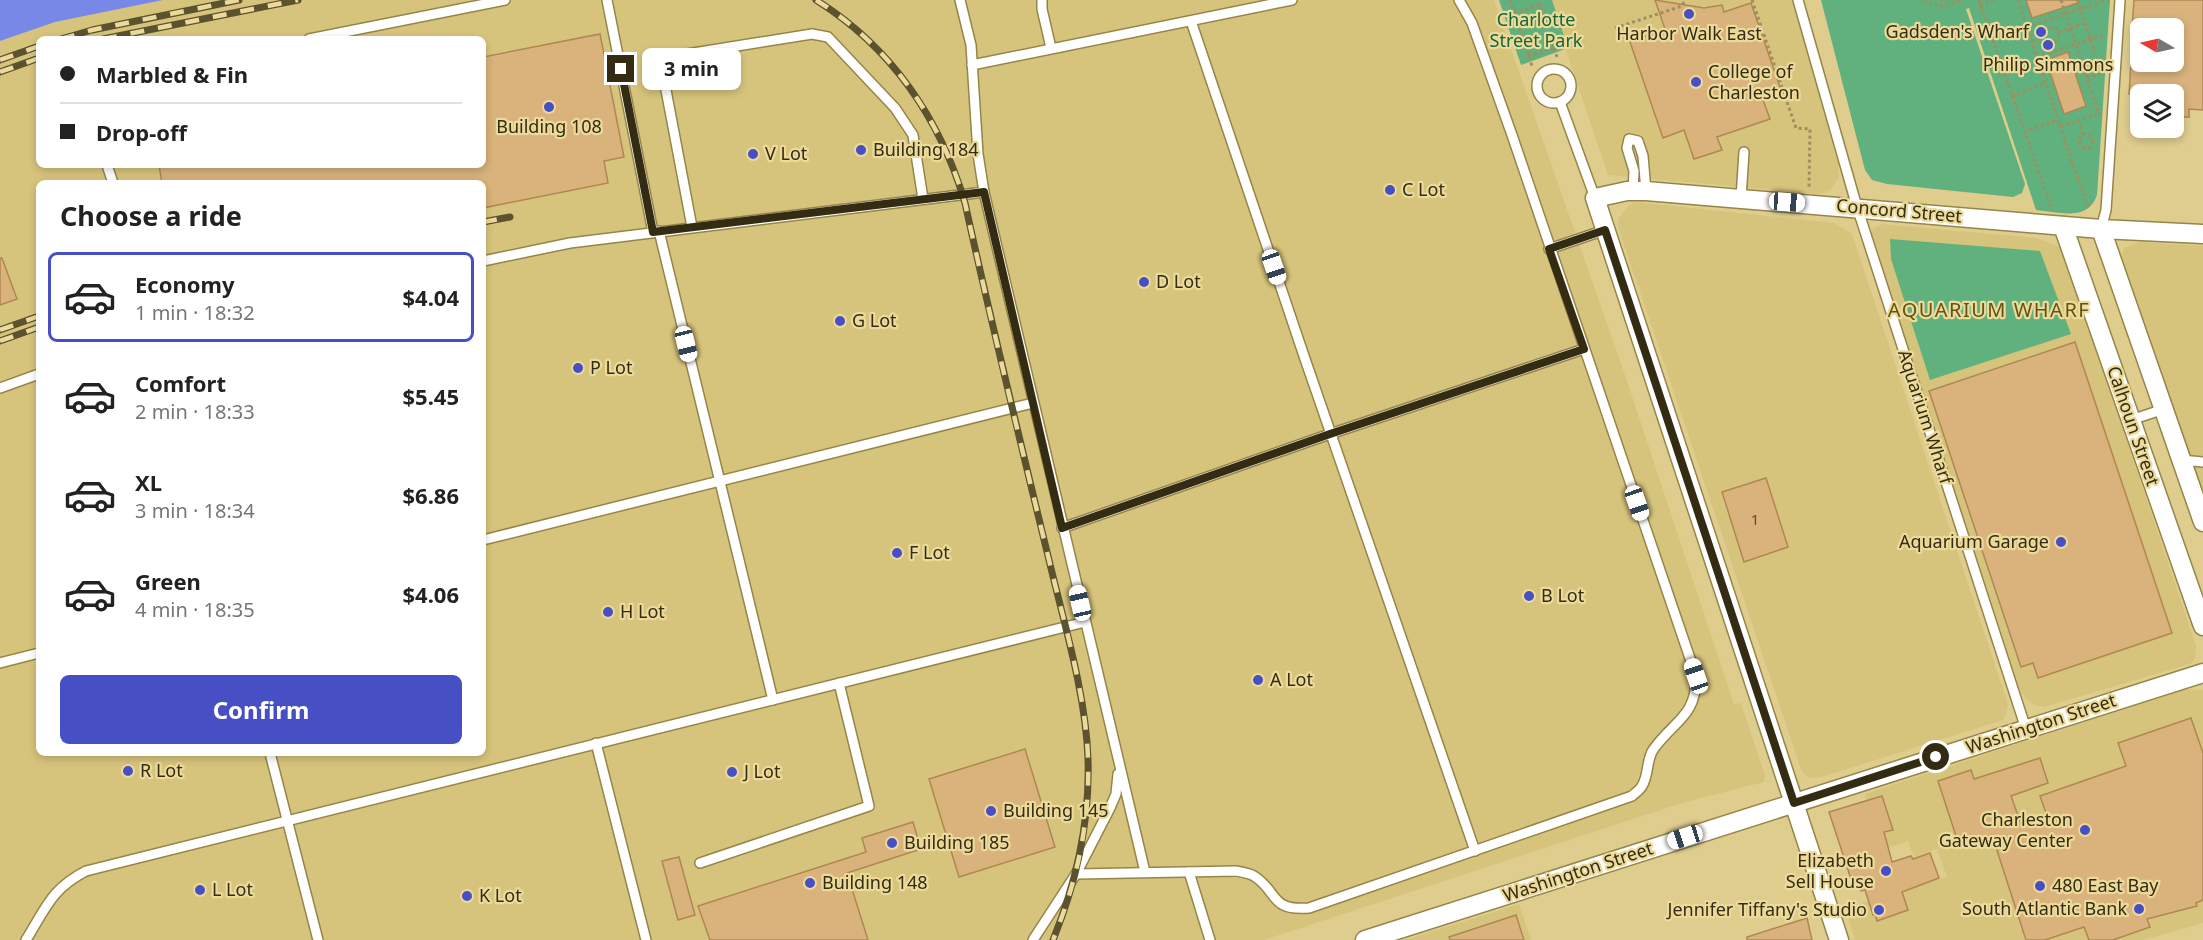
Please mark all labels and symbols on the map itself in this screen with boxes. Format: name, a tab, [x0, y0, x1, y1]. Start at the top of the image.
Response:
park label: Charlotte Street Park	[1490, 7, 1583, 52]
marker: Harbor Walk East	[1682, 7, 1696, 21]
north arrow	[2130, 18, 2184, 72]
place label: Gadsden's Wharf	[1886, 19, 2030, 43]
place label: Harbor Walk East	[1616, 21, 1762, 45]
marker: Gadsden's Wharf	[2034, 25, 2048, 39]
marker: Philip Simmons	[2041, 38, 2055, 52]
callout: 3 min	[642, 48, 741, 90]
place label: Philip Simmons	[1983, 52, 2113, 76]
route end	[607, 55, 634, 82]
place label: College of Charleston	[1708, 59, 1800, 104]
marker: College of Charleston	[1689, 75, 1703, 89]
marker: Building 108	[542, 100, 556, 114]
place label: Building 108	[496, 114, 602, 138]
place label: Building 184	[873, 137, 979, 161]
place label: V Lot	[765, 141, 808, 165]
marker: Building 184	[854, 143, 868, 157]
marker: V Lot	[746, 147, 760, 161]
place label: C Lot	[1402, 177, 1445, 201]
marker: C Lot	[1383, 183, 1397, 197]
car	[1768, 192, 1806, 212]
street label: Concord Street	[1835, 193, 1963, 227]
car	[1260, 247, 1288, 287]
place label: D Lot	[1156, 269, 1201, 293]
marker: D Lot	[1137, 275, 1151, 289]
district label: AQUARIUM WHARF	[1888, 296, 2090, 323]
place label: G Lot	[852, 308, 897, 332]
marker: G Lot	[833, 314, 847, 328]
car	[673, 324, 699, 364]
street label: Aquarium Wharf	[1893, 346, 1959, 488]
place label: P Lot	[590, 355, 633, 379]
marker: P Lot	[571, 361, 585, 375]
street label: Calhoun Street	[2102, 363, 2166, 489]
car	[1623, 483, 1651, 523]
house number: 1	[1751, 509, 1759, 529]
place label: Aquarium Garage	[1899, 529, 2049, 553]
marker: Aquarium Garage	[2054, 535, 2068, 549]
place label: F Lot	[909, 540, 950, 564]
marker: F Lot	[890, 546, 904, 560]
car	[1067, 583, 1093, 623]
place label: B Lot	[1541, 583, 1585, 607]
marker: B Lot	[1522, 589, 1536, 603]
place label: H Lot	[620, 599, 665, 623]
marker: H Lot	[601, 605, 615, 619]
car	[1682, 656, 1710, 696]
place label: A Lot	[1270, 667, 1314, 691]
marker: A Lot	[1251, 673, 1265, 687]
street label: Washington Street	[1963, 687, 2119, 759]
route start	[1922, 743, 1949, 770]
place label: R Lot	[140, 758, 183, 782]
place label: J Lot	[742, 759, 781, 783]
marker: R Lot	[121, 764, 135, 778]
marker: J Lot	[725, 765, 739, 779]
place label: Building 145	[1003, 798, 1109, 822]
marker: Building 145	[984, 804, 998, 818]
place label: Charleston Gateway Center	[1939, 807, 2074, 852]
car	[1665, 823, 1705, 851]
marker: Charleston Gateway Center	[2078, 823, 2092, 837]
place label: Building 185	[904, 830, 1010, 854]
street label: Washington Street	[1500, 835, 1656, 907]
marker: Building 185	[885, 836, 899, 850]
place label: Elizabeth Sell House	[1786, 848, 1874, 893]
marker: Elizabeth Sell House	[1879, 864, 1893, 878]
place label: Building 148	[822, 870, 928, 894]
place label: 480 East Bay	[2052, 873, 2159, 897]
marker: Building 148	[803, 876, 817, 890]
place label: L Lot	[212, 877, 253, 901]
marker: 480 East Bay	[2033, 879, 2047, 893]
marker: L Lot	[193, 883, 207, 897]
place label: K Lot	[479, 883, 522, 907]
marker: K Lot	[460, 889, 474, 903]
place label: South Atlantic Bank	[1962, 896, 2127, 920]
place label: Jennifer Tiffany's Studio	[1666, 897, 1867, 921]
marker: South Atlantic Bank	[2132, 902, 2146, 916]
marker: Jennifer Tiffany's Studio	[1872, 903, 1886, 917]

